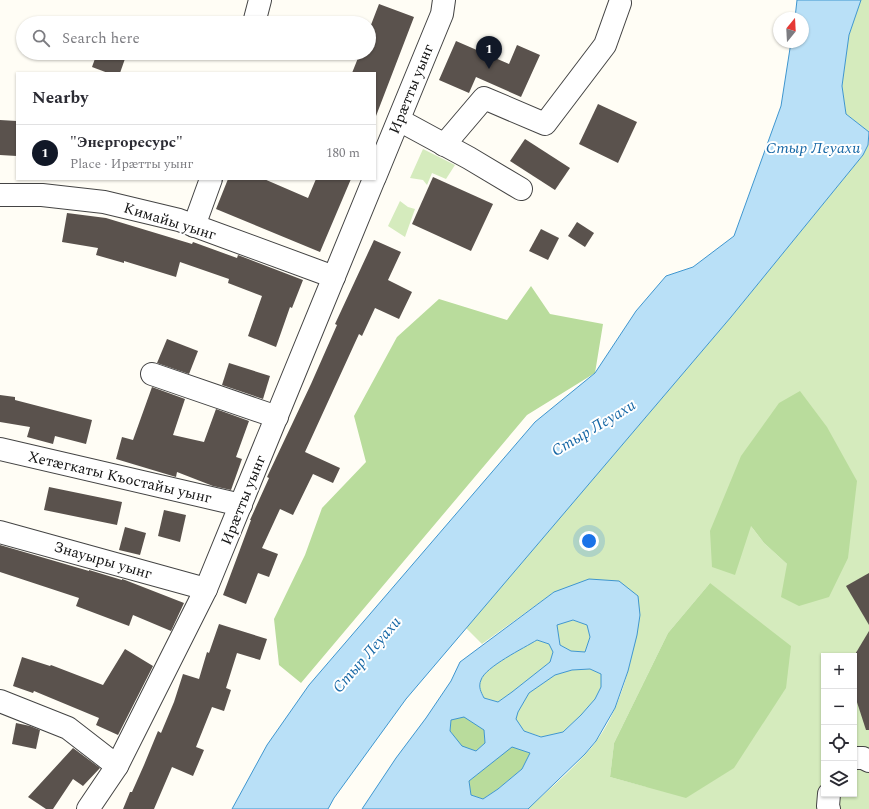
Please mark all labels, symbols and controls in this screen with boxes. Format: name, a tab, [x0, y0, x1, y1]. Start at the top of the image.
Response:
north arrow	[773, 12, 809, 48]
search box	[16, 16, 376, 60]
icon: search	[30, 27, 52, 49]
text: Search here	[62, 27, 140, 50]
pin: 1	[476, 36, 502, 69]
street label: Ирæтты уынг	[383, 40, 440, 138]
text: Nearby	[32, 85, 88, 111]
text: "Энергоресурс"	[70, 131, 183, 154]
water label: Стыр Леуахи	[766, 136, 861, 160]
text: 1	[41, 143, 49, 163]
text: 180 m	[326, 143, 360, 163]
text: Place · Ирæтты уынг	[70, 154, 193, 174]
street label: Кимайы уынг	[121, 197, 219, 246]
water label: Стыр Леуахи	[547, 393, 641, 463]
street label: Хетæгкаты Къостайы уынг	[26, 445, 214, 510]
street label: Ирæтты уынг	[215, 451, 272, 549]
your location	[579, 531, 599, 551]
street label: Знауыры уынг	[51, 535, 155, 586]
water label: Стыр Леуахи	[327, 611, 407, 698]
map controls	[821, 653, 857, 797]
button: +	[821, 653, 857, 689]
button: −	[821, 689, 857, 725]
button: locate	[821, 725, 857, 761]
button: layers	[821, 761, 857, 797]

